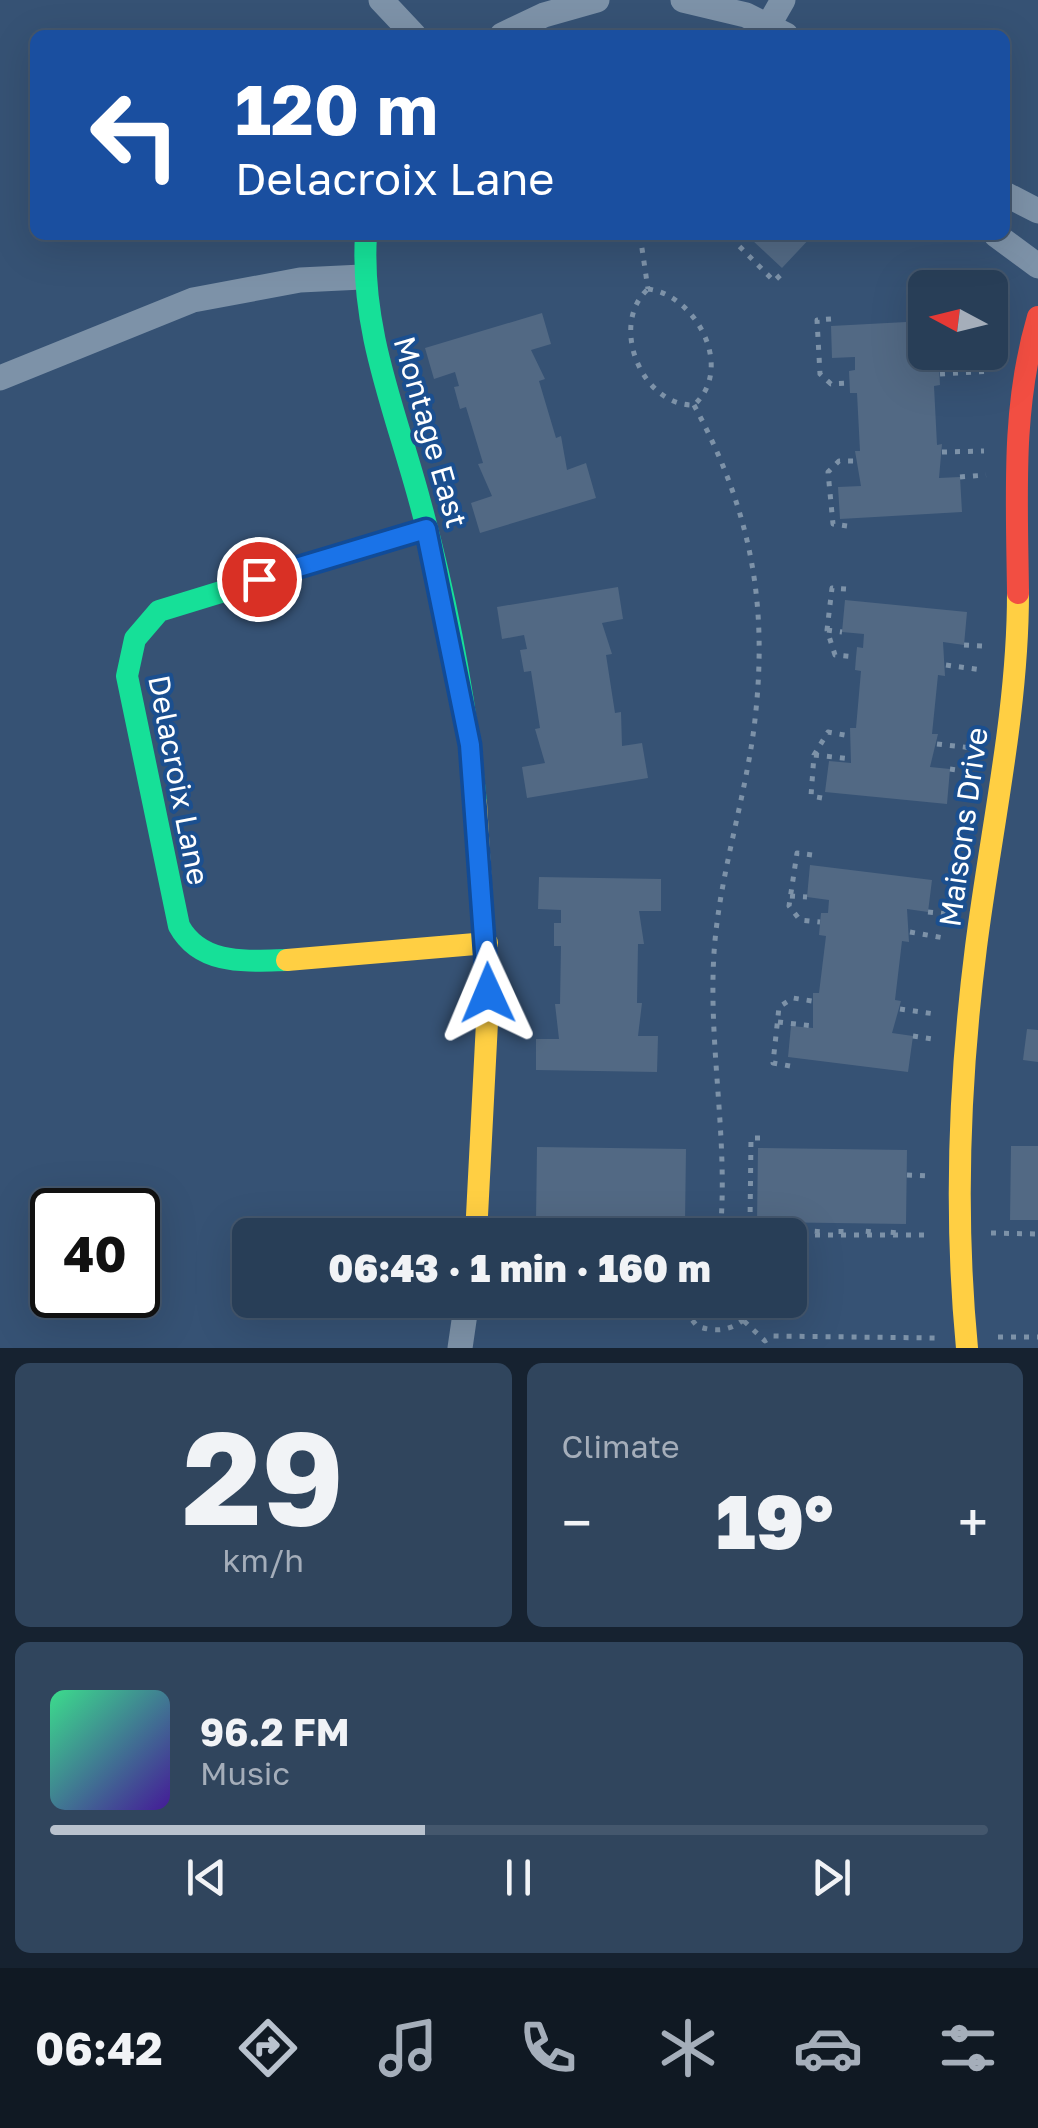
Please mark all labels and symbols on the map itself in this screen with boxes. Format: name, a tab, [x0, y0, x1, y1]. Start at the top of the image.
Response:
north arrow	[908, 270, 1008, 370]
street label: Montage East	[387, 332, 475, 532]
pin	[217, 537, 302, 622]
street label: Delacroix Lane	[141, 672, 217, 888]
street label: Maisons Drive	[931, 725, 995, 929]
position arrow	[436, 941, 540, 1045]
speed limit sign: 40	[30, 1188, 160, 1318]

